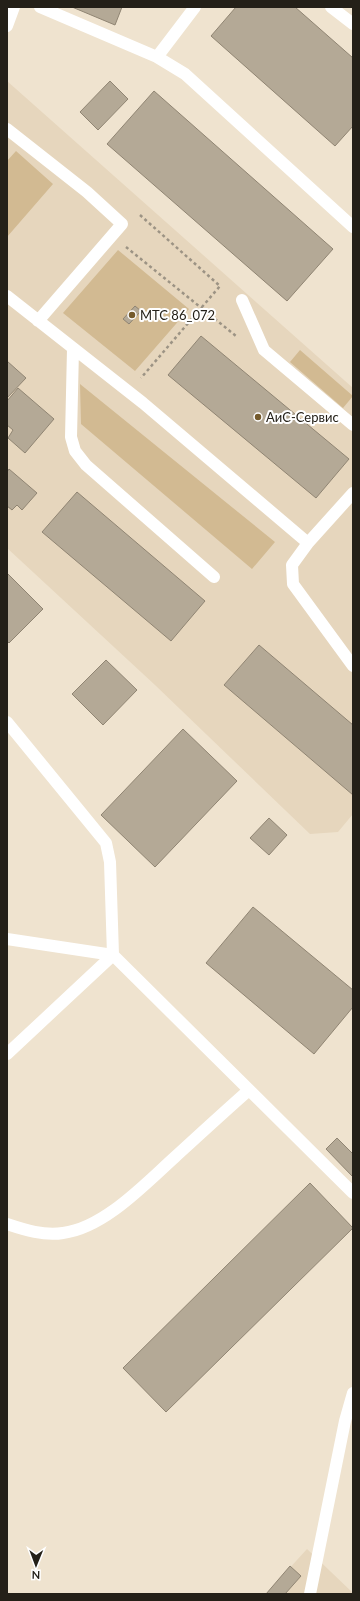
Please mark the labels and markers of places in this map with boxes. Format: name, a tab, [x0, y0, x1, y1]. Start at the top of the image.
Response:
place label: МТС 86_072	[140, 307, 215, 323]
marker: МТС 86_072	[127, 310, 137, 320]
place label: АиС-Сервис	[266, 409, 339, 425]
marker: АиС-Сервис	[253, 412, 263, 422]

